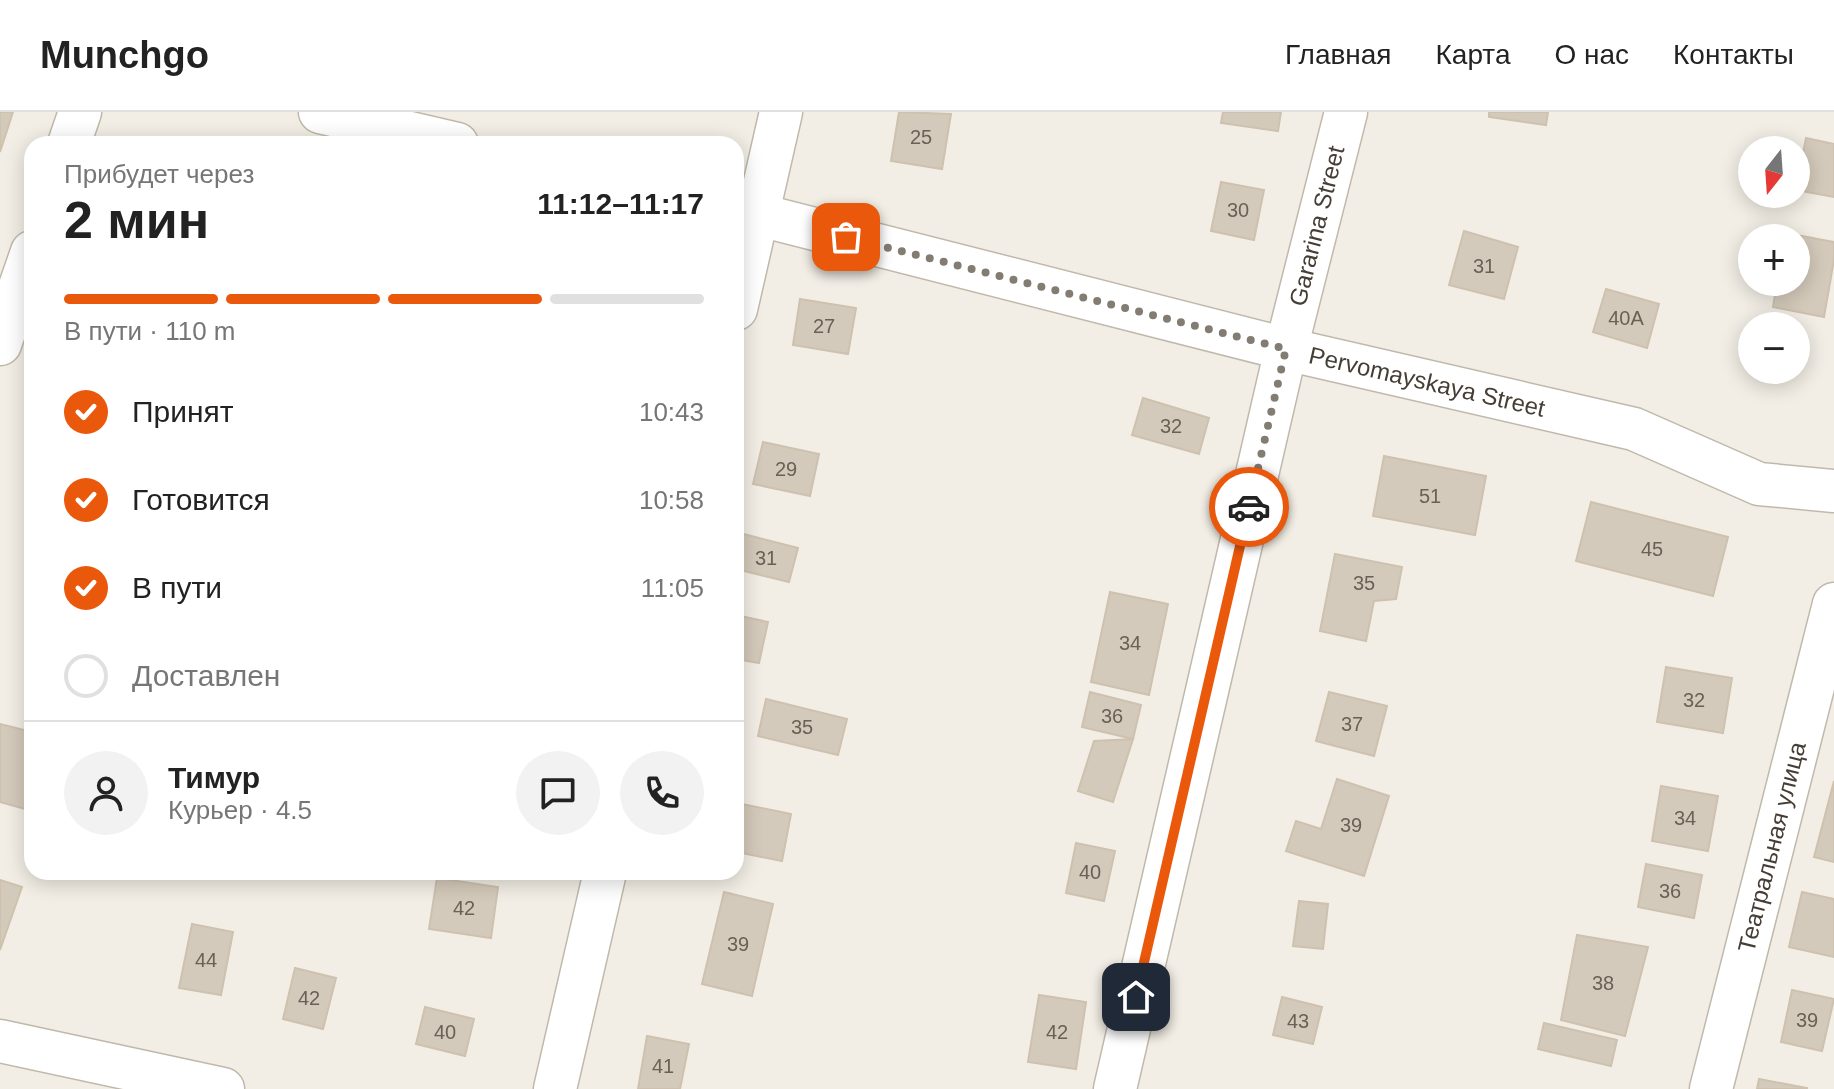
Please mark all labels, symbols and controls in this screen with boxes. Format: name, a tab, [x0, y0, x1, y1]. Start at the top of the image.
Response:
text: Munchgo	[40, 34, 209, 76]
text: Главная	[1285, 39, 1392, 70]
text: Карта	[1436, 39, 1510, 70]
text: О нас	[1554, 39, 1629, 70]
text: Контакты	[1673, 39, 1794, 70]
house number: 25	[910, 126, 932, 148]
north arrow	[1738, 136, 1810, 208]
map controls	[1738, 136, 1810, 384]
street label: Gararina Street	[1284, 143, 1350, 309]
text: Прибудет через	[64, 159, 254, 189]
text: 11:12–11:17	[537, 187, 704, 220]
text: 2 мин	[64, 191, 209, 249]
house number: 30	[1227, 199, 1249, 221]
pin	[812, 203, 880, 271]
icon: bag	[824, 215, 868, 259]
button: +	[1738, 224, 1810, 296]
house number: 31	[1473, 255, 1495, 277]
house number: 40А	[1608, 307, 1644, 329]
button: −	[1738, 312, 1810, 384]
house number: 27	[813, 315, 835, 337]
text: В пути · 110 m	[64, 316, 236, 346]
street label: Pervomayskaya Street	[1306, 341, 1548, 422]
icon: check	[64, 390, 108, 434]
text: Принят	[132, 395, 234, 428]
text: 10:43	[639, 397, 704, 427]
house number: 32	[1160, 415, 1182, 437]
house number: 29	[775, 458, 797, 480]
courier	[1209, 467, 1289, 547]
icon: check	[64, 478, 108, 522]
text: Готовится	[132, 483, 270, 516]
text: 10:58	[639, 485, 704, 515]
icon: car	[1227, 485, 1271, 529]
house number: 51	[1419, 485, 1441, 507]
house number: 45	[1641, 538, 1663, 560]
house number: 31	[755, 547, 777, 569]
icon: check	[64, 566, 108, 610]
text: В пути	[132, 571, 222, 604]
house number: 35	[1353, 572, 1375, 594]
text: 11:05	[641, 573, 704, 603]
house number: 34	[1119, 632, 1141, 654]
text: Доставлен	[132, 659, 280, 692]
house number: 32	[1683, 689, 1705, 711]
house number: 36	[1101, 705, 1123, 727]
house number: 37	[1341, 713, 1363, 735]
house number: 35	[791, 716, 813, 738]
street label: Театральная улица	[1732, 738, 1811, 955]
button: person	[64, 751, 148, 835]
button: chat	[516, 751, 600, 835]
button: phone	[620, 751, 704, 835]
text: Тимур	[168, 761, 260, 794]
text: Курьер · 4.5	[168, 795, 312, 825]
house number: 34	[1674, 807, 1696, 829]
house number: 39	[1340, 814, 1362, 836]
house number: 40	[1079, 861, 1101, 883]
house number: 36	[1659, 880, 1681, 902]
house number: 42	[453, 897, 475, 919]
house number: 39	[727, 933, 749, 955]
house number: 44	[195, 949, 217, 971]
pin	[1102, 963, 1170, 1031]
house number: 38	[1592, 972, 1614, 994]
icon: home	[1114, 975, 1158, 1019]
house number: 42	[298, 987, 320, 1009]
house number: 39	[1796, 1009, 1818, 1031]
house number: 43	[1287, 1010, 1309, 1032]
house number: 40	[434, 1021, 456, 1043]
house number: 42	[1046, 1021, 1068, 1043]
house number: 41	[652, 1055, 674, 1077]

